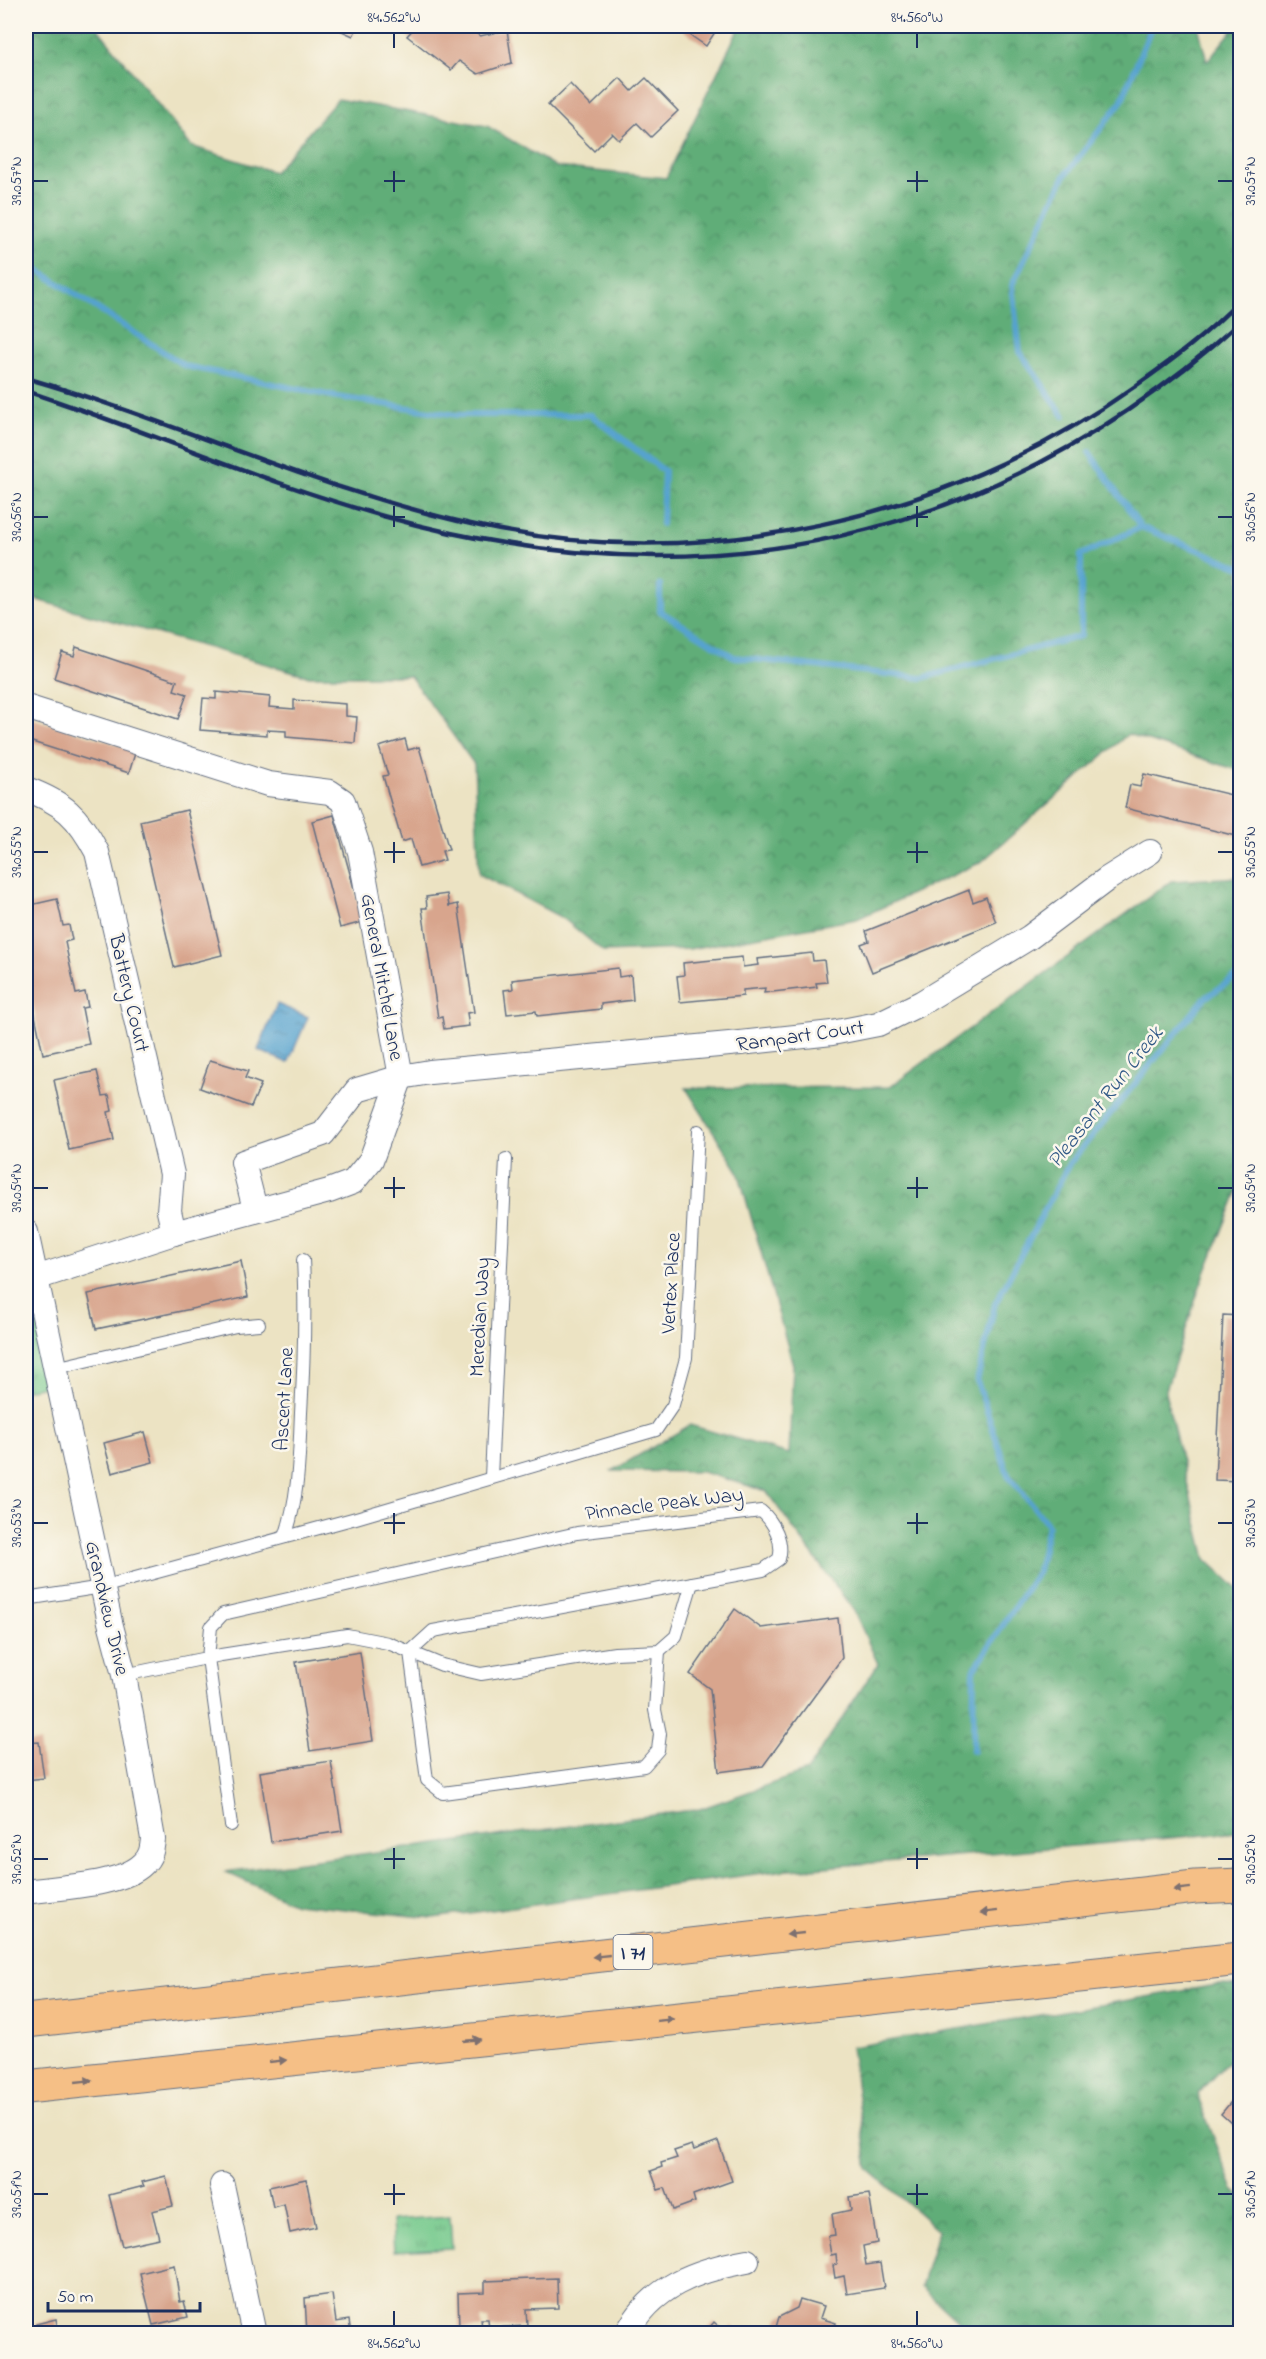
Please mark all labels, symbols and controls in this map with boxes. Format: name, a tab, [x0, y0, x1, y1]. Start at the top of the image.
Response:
text: 84.562°W	[367, 7, 421, 29]
text: 84.560°W	[891, 7, 943, 29]
text: 39.057°N	[6, 156, 28, 206]
text: 39.057°N	[1240, 156, 1262, 206]
text: 39.056°N	[6, 492, 28, 542]
text: 39.056°N	[1240, 492, 1262, 542]
text: 39.055°N	[6, 826, 28, 878]
text: 39.055°N	[1240, 826, 1262, 878]
street label: General Mitchel Lane	[352, 892, 411, 1064]
street label: Battery Court	[98, 930, 156, 1056]
street label: Rampart Court	[734, 1013, 866, 1061]
water label: Pleasant Run Creek	[1041, 1019, 1173, 1176]
text: 39.054°N	[6, 1163, 28, 1213]
text: 39.054°N	[1240, 1163, 1262, 1213]
street label: Vertex Place	[654, 1231, 690, 1336]
street label: Meredian Way	[463, 1256, 501, 1378]
street label: Ascent Lane	[267, 1346, 303, 1452]
street label: Pinnacle Peak Way	[583, 1480, 746, 1532]
text: 39.053°N	[6, 1498, 28, 1548]
text: 39.053°N	[1240, 1498, 1262, 1548]
street label: Grandview Drive	[76, 1538, 136, 1679]
text: 39.052°N	[6, 1834, 28, 1884]
text: 39.052°N	[1240, 1834, 1262, 1884]
one-way arrow	[1173, 1884, 1192, 1893]
one-way arrow	[979, 1907, 998, 1916]
one-way arrow	[785, 1929, 804, 1939]
road number: I 71	[614, 1935, 652, 1969]
one-way arrow	[591, 1951, 610, 1961]
one-way arrow	[656, 2015, 675, 2025]
one-way arrow	[462, 2035, 481, 2045]
one-way arrow	[268, 2056, 287, 2066]
one-way arrow	[74, 2076, 93, 2086]
text: 39.051°N	[6, 2170, 28, 2218]
text: 39.051°N	[1240, 2170, 1262, 2218]
scale bar	[48, 2275, 200, 2313]
text: 50 m	[57, 2285, 94, 2311]
text: 84.562°W	[367, 2333, 421, 2355]
text: 84.560°W	[891, 2333, 943, 2355]

